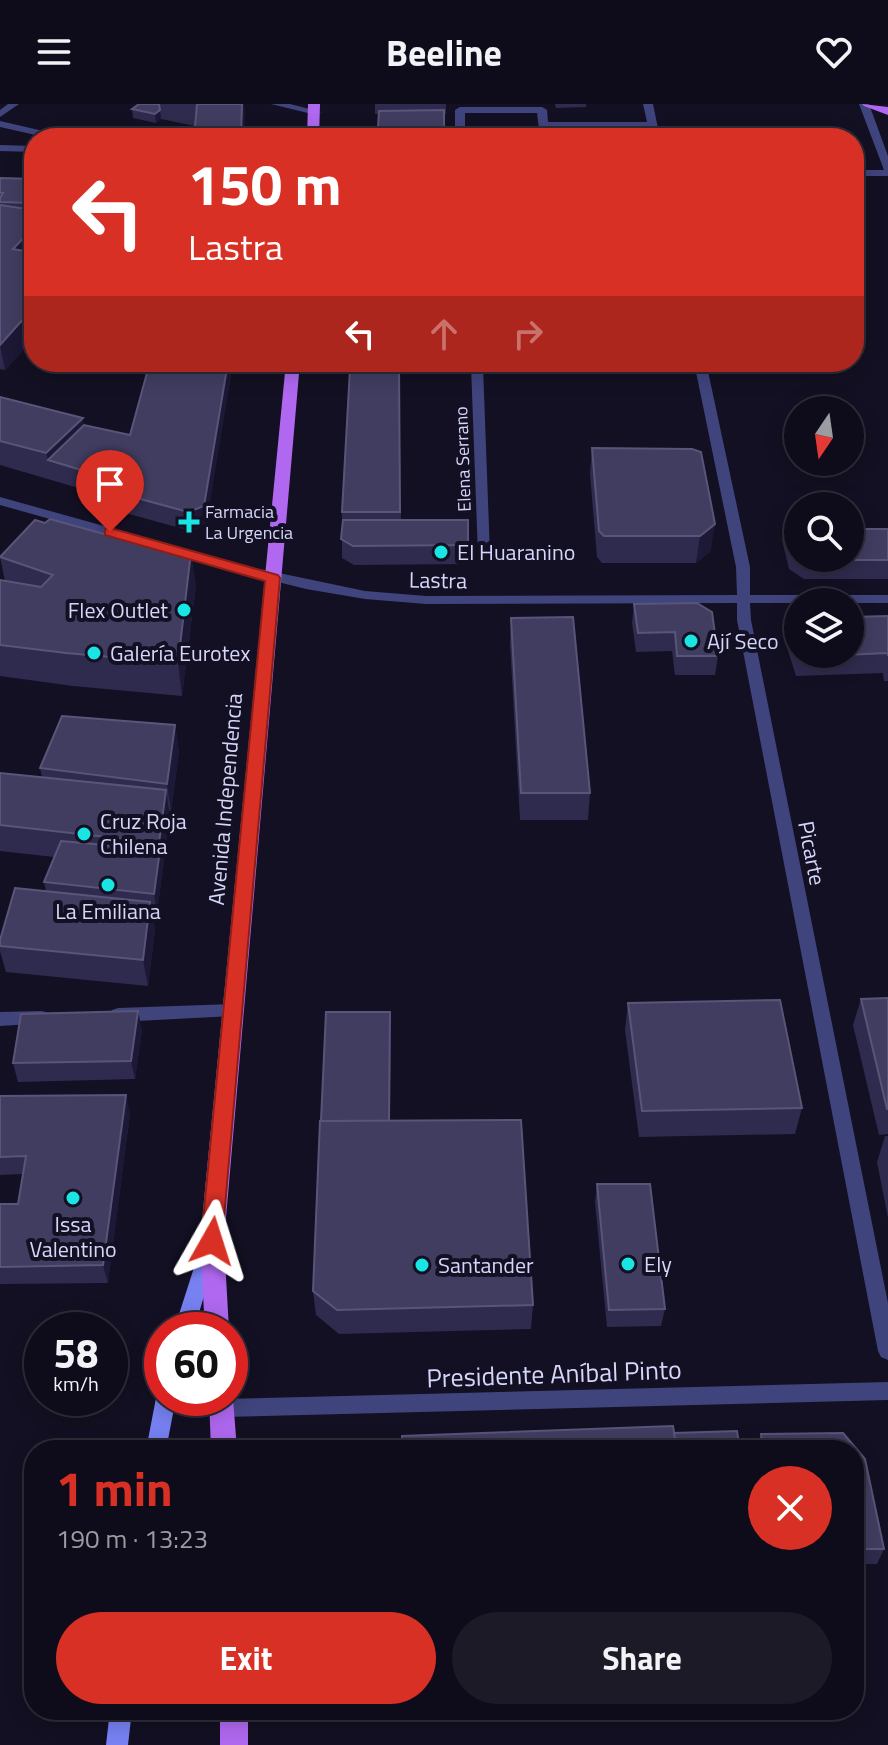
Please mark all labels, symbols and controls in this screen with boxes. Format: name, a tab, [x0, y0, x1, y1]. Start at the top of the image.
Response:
text: Beeline	[386, 25, 502, 80]
icon: menu	[32, 30, 76, 74]
icon: heart	[812, 30, 856, 74]
text: 150 m	[188, 142, 341, 227]
icon: left	[56, 160, 160, 264]
text: Lastra	[188, 219, 283, 274]
icon: left	[338, 312, 382, 356]
icon: ahead	[422, 312, 466, 356]
icon: right	[506, 312, 550, 356]
north arrow	[784, 396, 864, 476]
map controls	[784, 396, 864, 668]
street label: Elena Serrano	[447, 406, 478, 512]
pin	[76, 450, 144, 532]
icon: arrive	[88, 462, 132, 506]
button: search	[784, 492, 864, 572]
place label: Farmacia La Urgencia	[205, 498, 293, 546]
marker: Farmacia La Urgencia	[180, 513, 198, 531]
place label: El Huaranino	[457, 535, 575, 569]
marker: El Huaranino	[432, 543, 450, 561]
street label: Lastra	[409, 562, 467, 598]
button: layers	[784, 588, 864, 668]
place label: Flex Outlet	[68, 593, 168, 627]
marker: Flex Outlet	[175, 601, 193, 619]
place label: Ají Seco	[707, 624, 779, 658]
marker: Ají Seco	[682, 632, 700, 650]
place label: Galería Eurotex	[110, 636, 250, 670]
marker: Galería Eurotex	[85, 644, 103, 662]
street label: Avenida Independencia	[199, 692, 251, 906]
place label: Cruz Roja Chilena	[100, 804, 187, 863]
street label: Picarte	[789, 818, 835, 888]
marker: Cruz Roja Chilena	[75, 825, 93, 843]
marker: La Emiliana	[99, 876, 117, 894]
place label: La Emiliana	[55, 894, 161, 928]
marker: Issa Valentino	[64, 1189, 82, 1207]
position arrow	[170, 1199, 254, 1283]
place label: Issa Valentino	[29, 1207, 117, 1266]
place label: Ely	[644, 1247, 672, 1281]
place label: Santander	[438, 1248, 534, 1282]
marker: Ely	[619, 1255, 637, 1273]
marker: Santander	[413, 1256, 431, 1274]
speed limit sign: 60	[144, 1312, 248, 1416]
text: 58	[54, 1323, 98, 1384]
street label: Presidente Aníbal Pinto	[426, 1350, 682, 1397]
text: km/h	[53, 1368, 99, 1399]
text: 1 min	[56, 1452, 173, 1525]
button: close	[748, 1466, 832, 1550]
text: 190 m · 13:23	[56, 1519, 208, 1558]
button: Exit	[56, 1612, 436, 1704]
button: Share	[452, 1612, 832, 1704]

